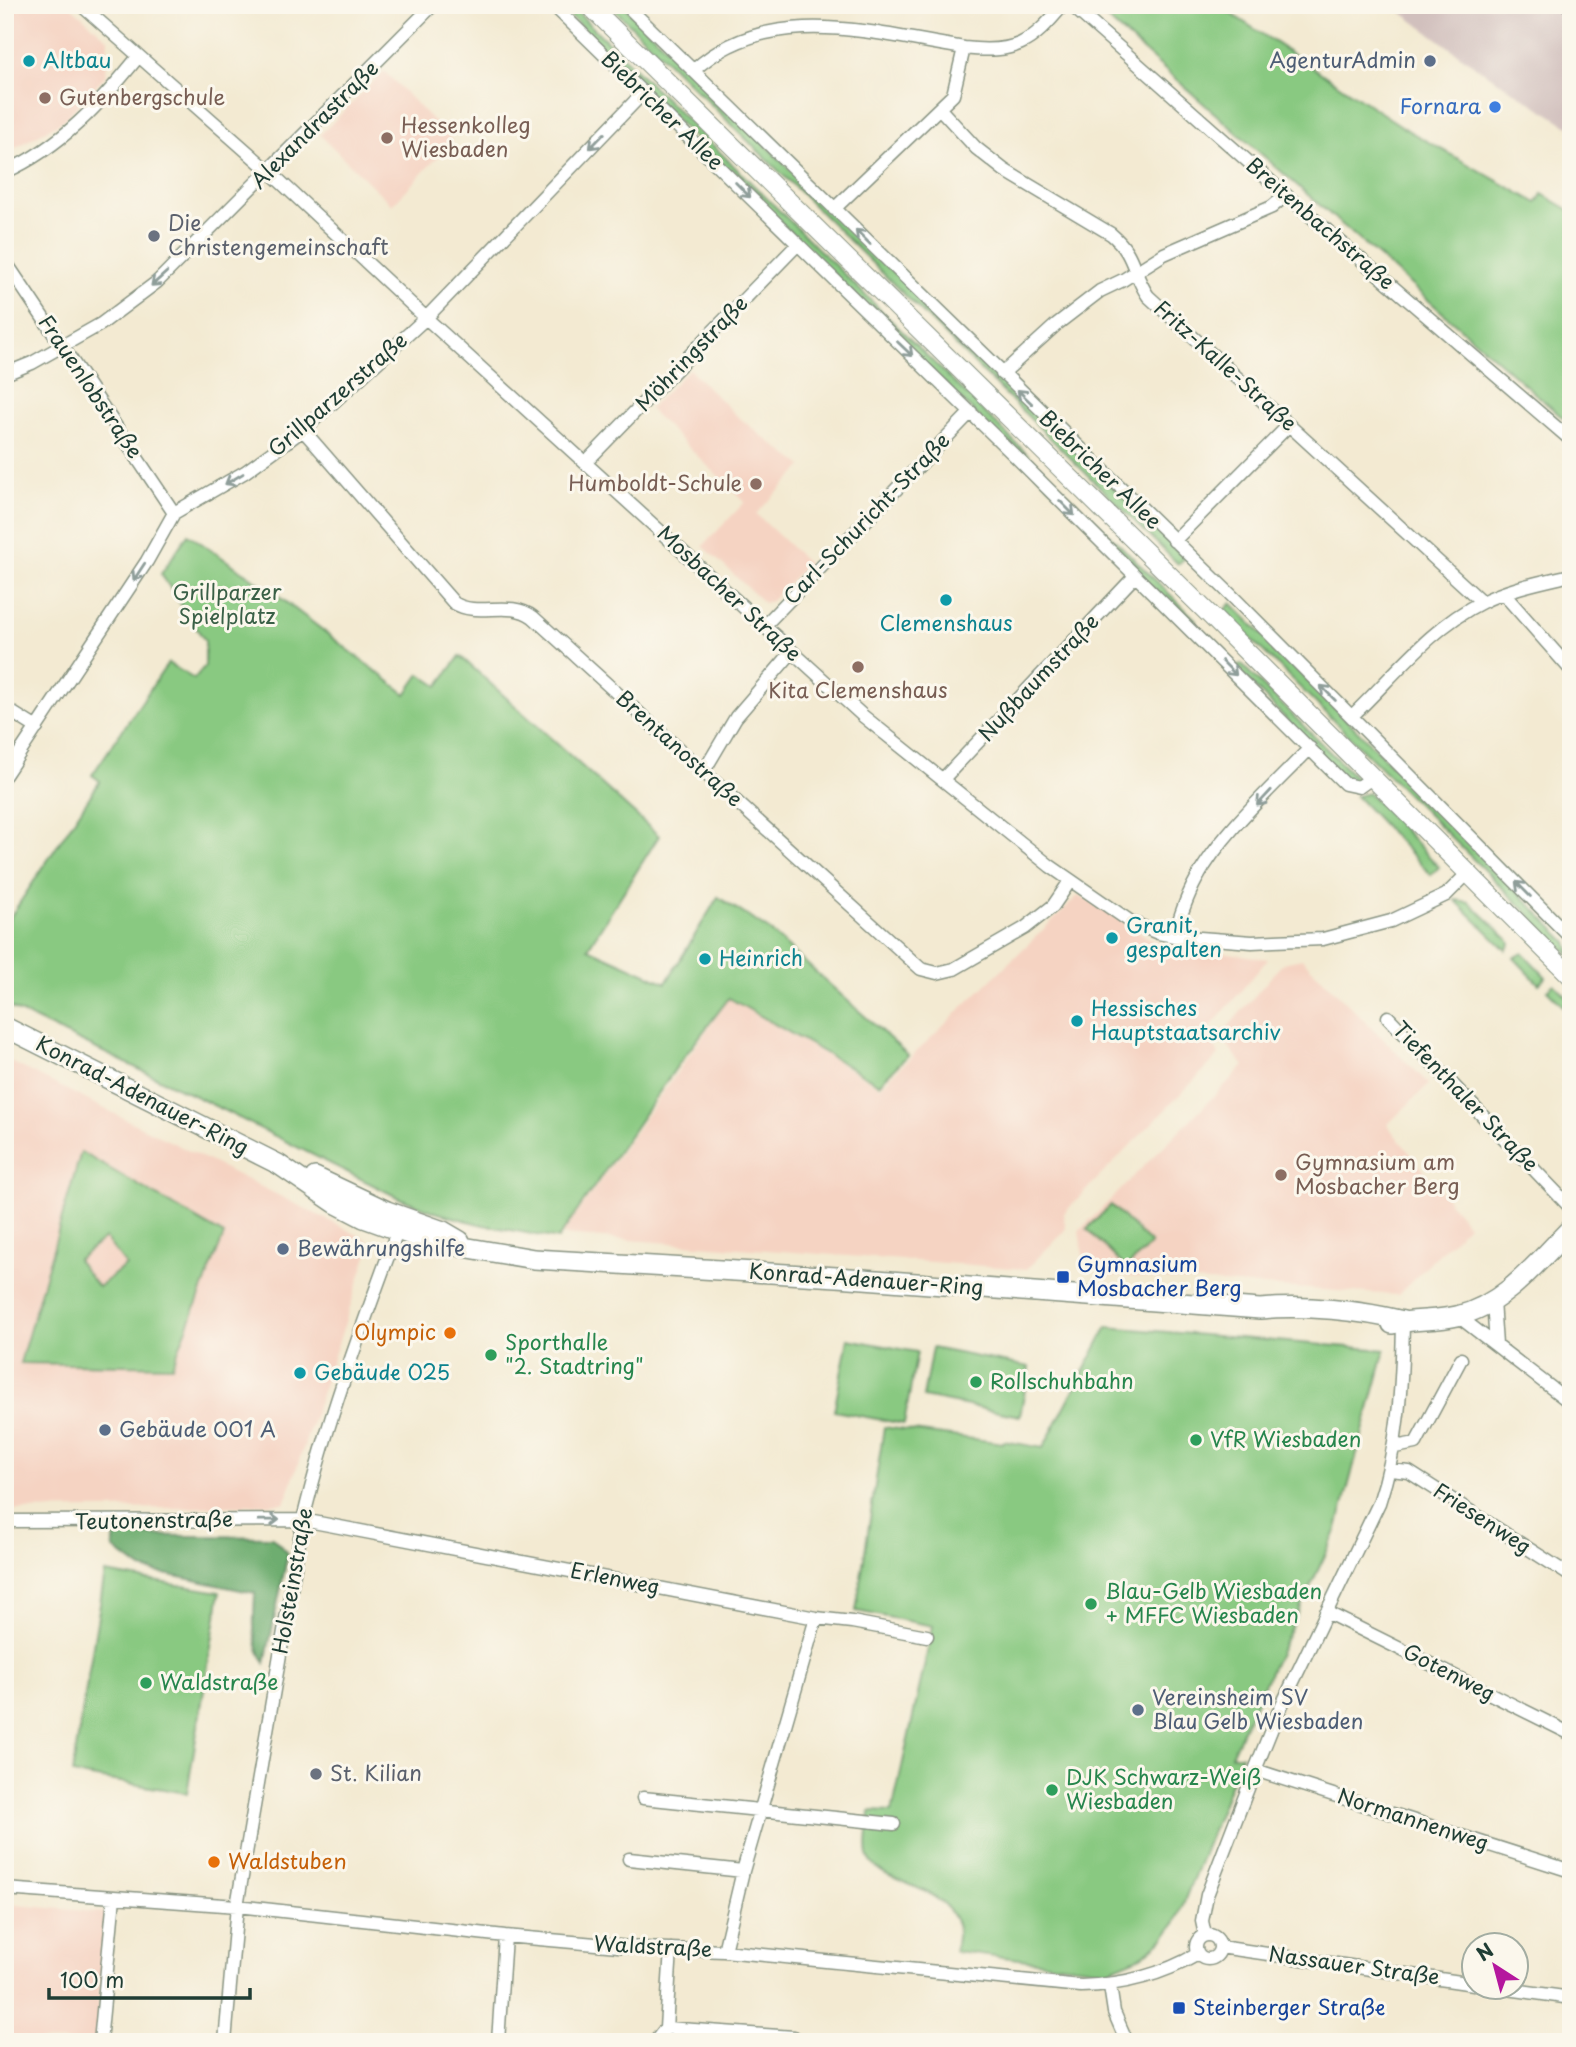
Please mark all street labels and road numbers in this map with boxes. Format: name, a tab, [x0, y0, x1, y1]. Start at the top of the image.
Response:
street label: Biebricher Allee	[595, 43, 732, 177]
street label: Alexandrastraße	[242, 52, 385, 195]
street label: Breitenbachstraße	[1240, 149, 1403, 296]
street label: Möhringstraße	[627, 287, 754, 418]
street label: Fritz-Kalle-Straße	[1148, 291, 1305, 438]
street label: Frauenlobstraße	[32, 308, 152, 464]
street label: Grillparzerstraße	[260, 324, 414, 463]
street label: Biebricher Allee	[1033, 402, 1170, 536]
street label: Carl-Schuricht-Straße	[775, 424, 956, 611]
street label: Mosbacher Straße	[651, 517, 810, 668]
street label: Nußbaumstraße	[970, 605, 1105, 748]
street label: Brentanostraße	[610, 682, 751, 813]
street label: Tiefenthaler Straße	[1386, 1013, 1547, 1178]
street label: Konrad-Adenauer-Ring	[31, 1027, 255, 1162]
street label: Konrad-Adenauer-Ring	[748, 1254, 985, 1302]
street label: Friesenweg	[1428, 1474, 1539, 1561]
street label: Teutonenstraße	[75, 1502, 233, 1536]
street label: Holsteinstraße	[262, 1505, 320, 1656]
street label: Erlenweg	[568, 1553, 663, 1601]
street label: Gotenweg	[1398, 1634, 1502, 1708]
street label: Normannenweg	[1334, 1779, 1493, 1858]
street label: Waldstraße	[593, 1926, 713, 1964]
street label: Nassauer Straße	[1267, 1936, 1442, 1992]

